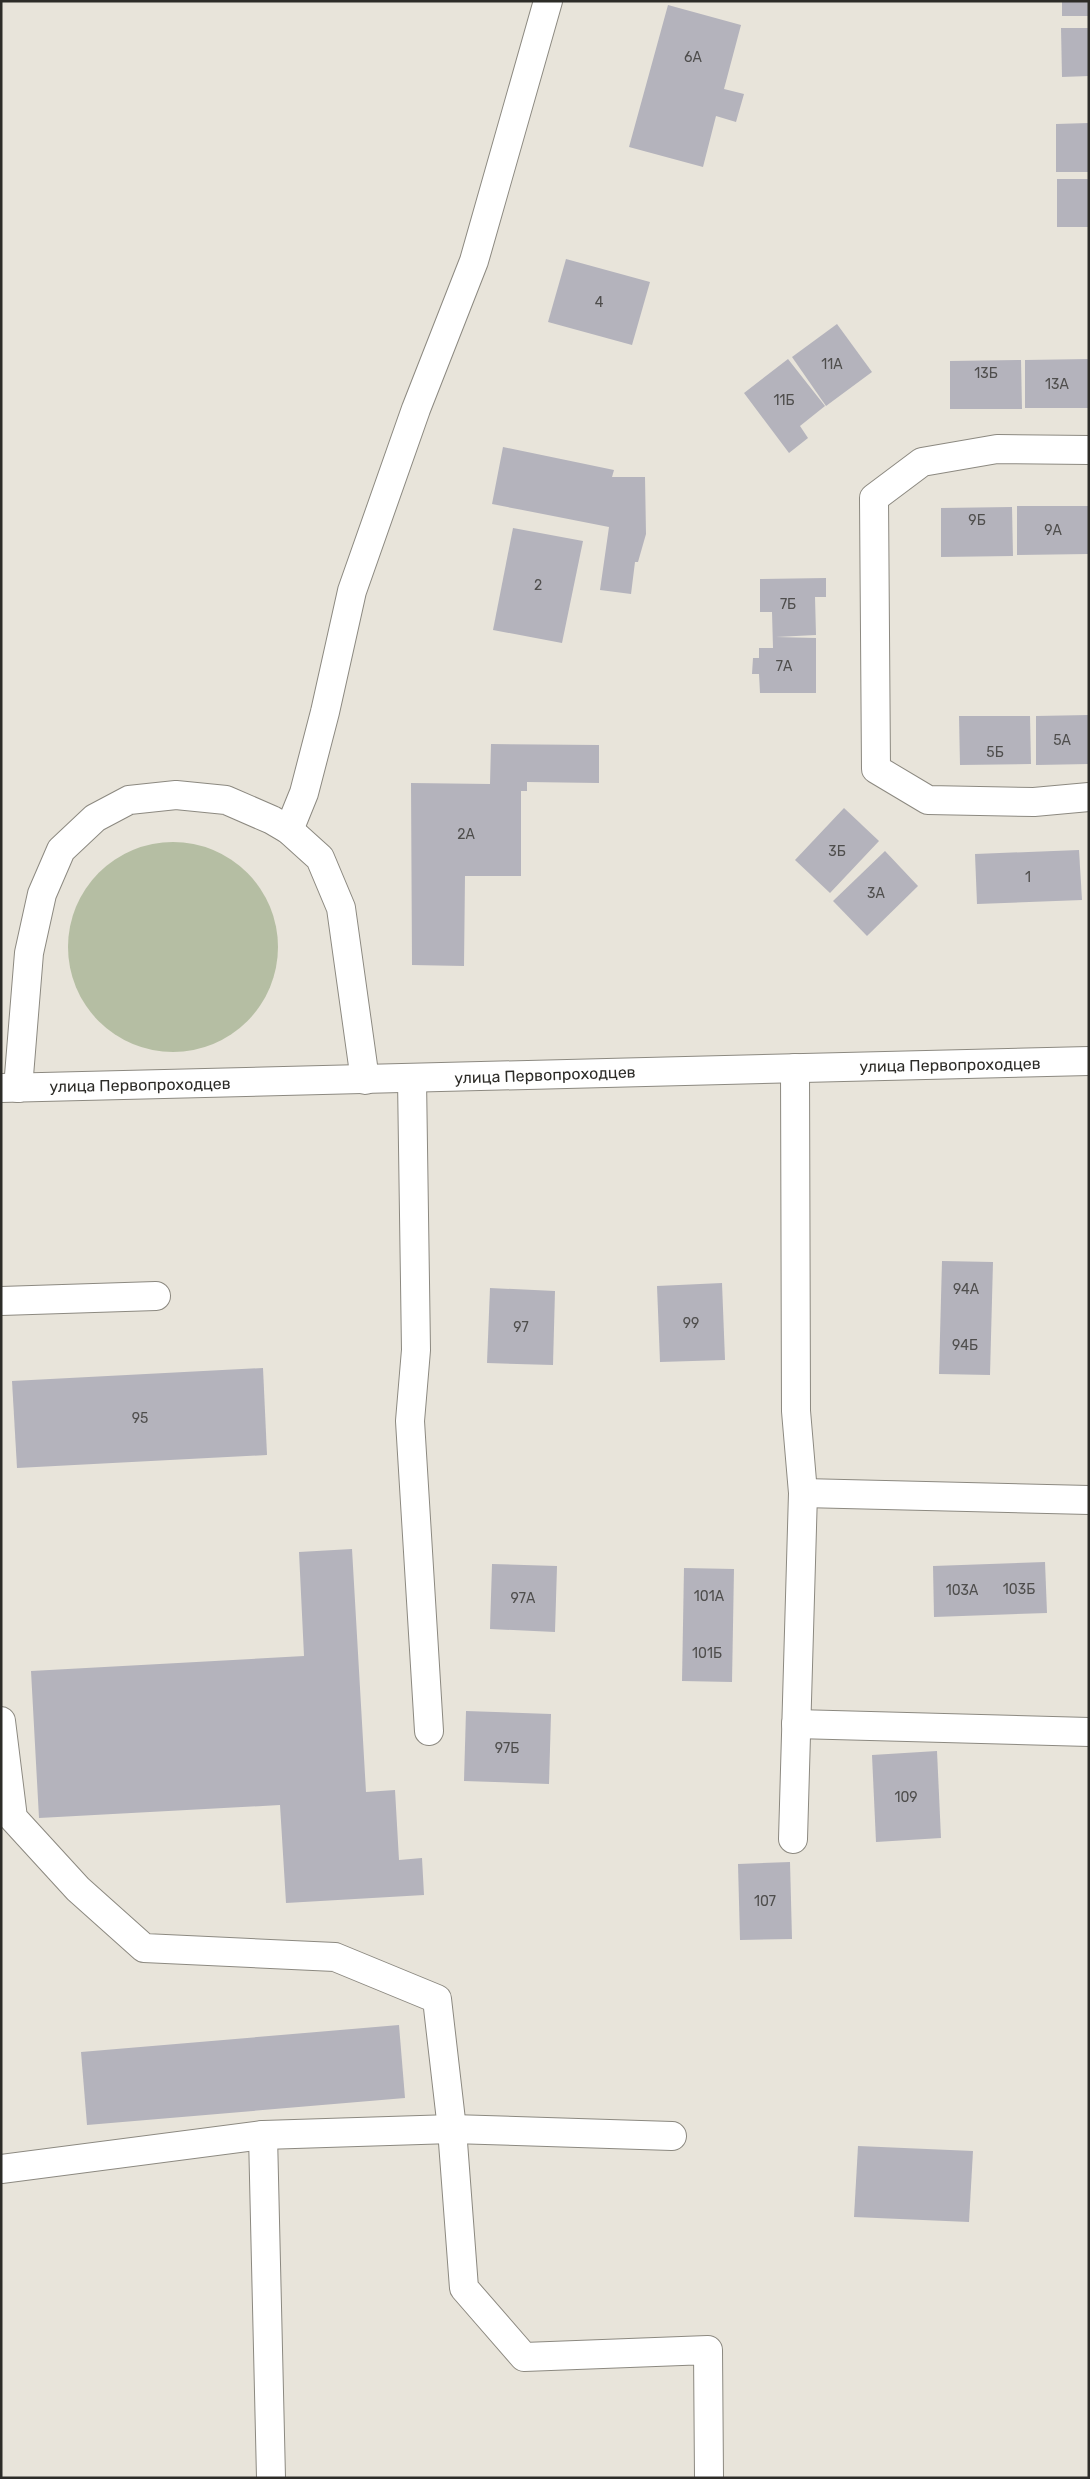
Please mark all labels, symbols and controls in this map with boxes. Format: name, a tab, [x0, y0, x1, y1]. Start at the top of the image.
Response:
house number: 6А	[684, 49, 703, 66]
house number: 4	[595, 294, 604, 311]
house number: 11А	[821, 356, 843, 373]
house number: 13Б	[974, 365, 998, 382]
house number: 13А	[1045, 376, 1070, 393]
house number: 11Б	[774, 392, 795, 409]
house number: 9Б	[968, 512, 986, 529]
house number: 9А	[1044, 522, 1062, 539]
house number: 2	[534, 577, 542, 594]
house number: 7Б	[780, 596, 796, 613]
house number: 7А	[776, 658, 793, 675]
house number: 5А	[1053, 732, 1071, 749]
house number: 5Б	[986, 744, 1004, 761]
house number: 2А	[457, 826, 475, 843]
house number: 3Б	[828, 843, 846, 860]
house number: 1	[1025, 869, 1031, 886]
house number: 3А	[867, 885, 886, 902]
street label: улица Первопроходцев	[859, 1054, 1041, 1076]
street label: улица Первопроходцев	[454, 1062, 636, 1088]
street label: улица Первопроходцев	[49, 1074, 231, 1096]
house number: 94А	[953, 1281, 980, 1298]
house number: 99	[683, 1315, 699, 1332]
house number: 97	[513, 1319, 529, 1336]
house number: 94Б	[952, 1337, 978, 1354]
house number: 95	[132, 1410, 148, 1427]
house number: 103Б	[1003, 1581, 1035, 1598]
house number: 103А	[946, 1582, 979, 1599]
house number: 101А	[694, 1588, 725, 1605]
house number: 97А	[511, 1590, 536, 1607]
house number: 101Б	[692, 1645, 722, 1662]
house number: 97Б	[495, 1740, 519, 1757]
house number: 109	[894, 1789, 918, 1806]
house number: 107	[754, 1893, 776, 1910]

